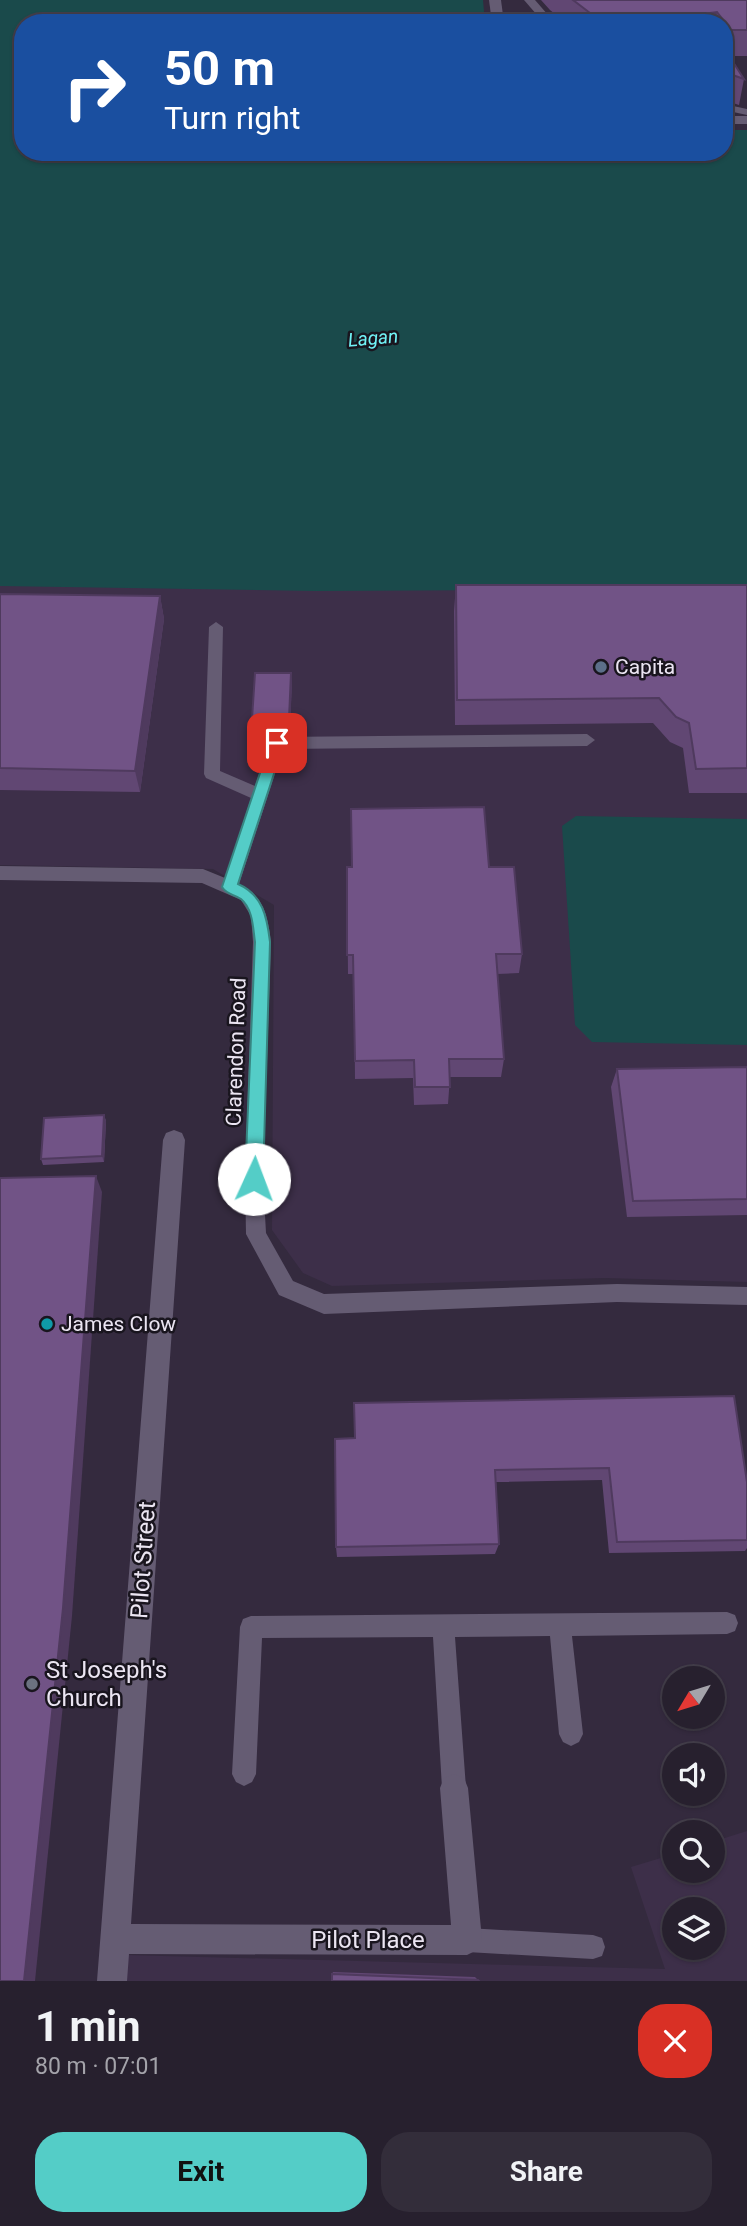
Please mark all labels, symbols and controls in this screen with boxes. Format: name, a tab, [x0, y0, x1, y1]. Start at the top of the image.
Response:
text: 50 m	[164, 40, 275, 97]
icon: right	[49, 42, 140, 133]
text: Turn right	[164, 99, 300, 137]
water label: Lagan	[347, 324, 399, 352]
place label: Capita	[615, 655, 675, 679]
marker: Capita	[593, 659, 609, 675]
pin	[247, 713, 307, 773]
icon: arrive	[258, 724, 296, 762]
street label: Clarendon Road	[221, 977, 251, 1127]
position arrow	[217, 1142, 291, 1216]
place label: James Clow	[61, 1312, 176, 1336]
marker: James Clow	[39, 1316, 55, 1332]
street label: Pilot Street	[125, 1500, 161, 1620]
place label: St Joseph's Church	[46, 1656, 167, 1712]
north arrow	[662, 1666, 724, 1729]
map controls	[662, 1666, 725, 1960]
marker: St Joseph's Church	[24, 1676, 40, 1692]
button: sound	[662, 1743, 725, 1806]
button: search	[662, 1820, 725, 1883]
button: layers	[662, 1897, 725, 1960]
street label: Pilot Place	[311, 1926, 425, 1954]
text: 1 min	[35, 2002, 141, 2051]
button: close	[638, 2004, 712, 2078]
text: 80 m · 07:01	[35, 2053, 161, 2080]
button: Exit	[35, 2132, 367, 2212]
button: Share	[381, 2132, 712, 2212]

